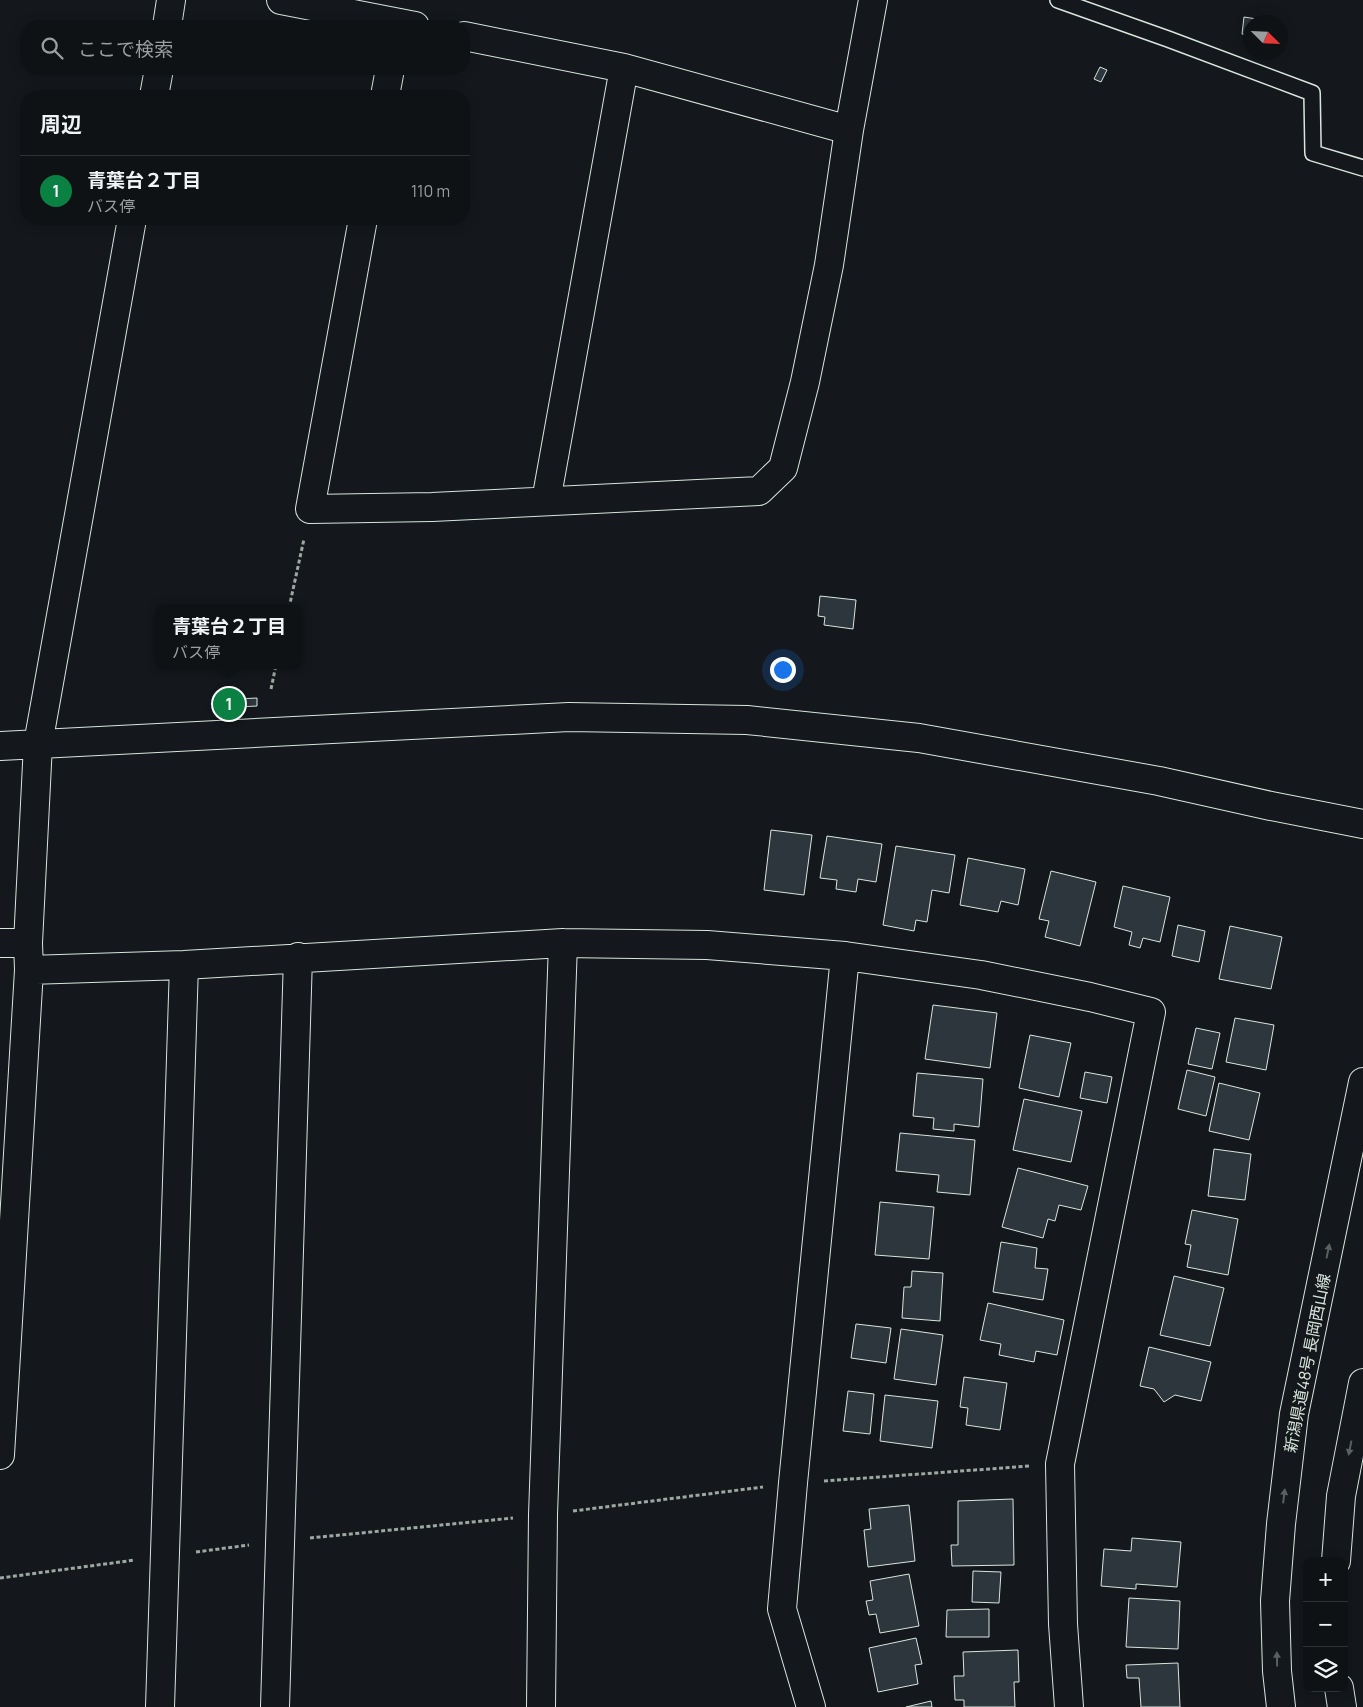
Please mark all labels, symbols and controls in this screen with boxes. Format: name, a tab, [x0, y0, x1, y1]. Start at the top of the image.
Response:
north arrow	[1243, 15, 1288, 60]
search box	[20, 20, 470, 75]
icon: search	[38, 34, 66, 62]
text: ここで検索	[78, 36, 173, 62]
text: 周辺	[40, 110, 82, 138]
text: 青葉台２丁目	[87, 167, 201, 193]
text: 1	[52, 180, 60, 202]
text: 110 m	[411, 180, 450, 202]
text: バス停	[87, 195, 135, 217]
popup	[155, 604, 303, 669]
text: 青葉台２丁目	[172, 613, 286, 639]
text: バス停	[172, 641, 220, 663]
your location	[770, 657, 796, 683]
pin: 1	[213, 685, 245, 723]
one-way arrow	[1324, 1243, 1332, 1258]
street label: 新潟県道48号 長岡西山線	[1279, 1272, 1335, 1454]
one-way arrow	[1346, 1440, 1354, 1455]
one-way arrow	[1280, 1488, 1288, 1504]
map controls	[1303, 1557, 1348, 1692]
button: +	[1303, 1557, 1348, 1602]
button: −	[1303, 1602, 1348, 1647]
button: layers	[1303, 1647, 1348, 1692]
one-way arrow	[1272, 1650, 1280, 1666]

